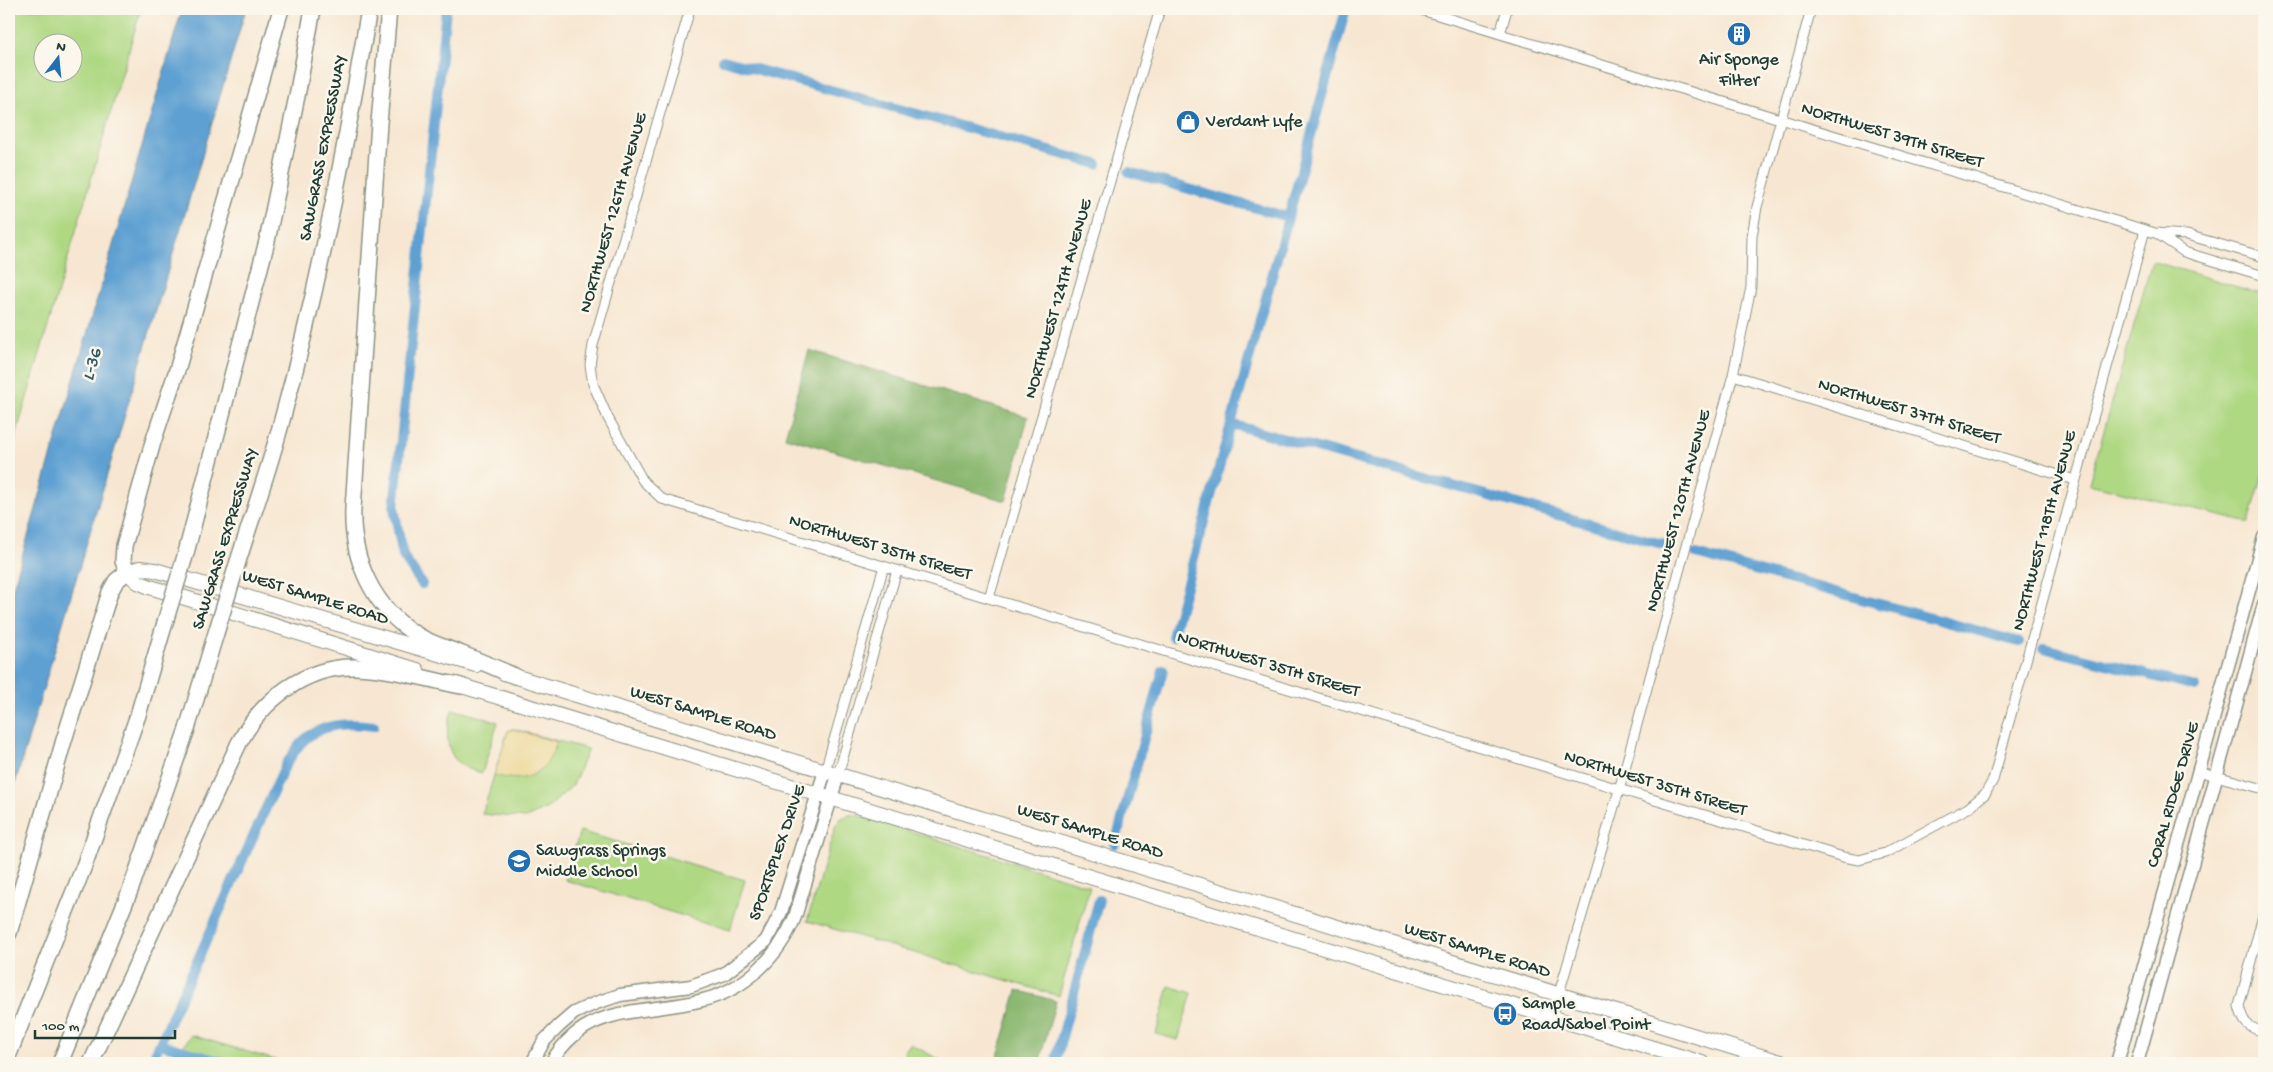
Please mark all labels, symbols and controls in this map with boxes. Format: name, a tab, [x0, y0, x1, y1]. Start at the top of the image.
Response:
building icon: Air Sponge Filter	[1726, 21, 1752, 47]
north arrow	[32, 32, 82, 82]
text: N	[54, 38, 68, 57]
place label: Air Sponge Filter	[1699, 50, 1780, 92]
street label: SAWGRASS EXPRESSWAY	[296, 53, 352, 243]
street label: NORTHWEST 39TH STREET	[1798, 98, 1987, 174]
shop icon: Verdant Lyfe	[1175, 109, 1201, 135]
street label: NORTHWEST 126TH AVENUE	[575, 110, 653, 315]
place label: Verdant Lyfe	[1205, 112, 1303, 133]
street label: NORTHWEST 124TH AVENUE	[1020, 196, 1098, 401]
water label: L-36	[77, 345, 109, 384]
street label: NORTHWEST 37TH STREET	[1815, 374, 2004, 450]
street label: NORTHWEST 120TH AVENUE	[1642, 407, 1716, 614]
street label: NORTHWEST 118TH AVENUE	[2008, 428, 2082, 633]
street label: SAWGRASS EXPRESSWAY	[188, 446, 264, 632]
street label: NORTHWEST 35TH STREET	[786, 510, 975, 586]
street label: WEST SAMPLE ROAD	[239, 566, 391, 630]
street label: NORTHWEST 35TH STREET	[1174, 627, 1363, 703]
street label: WEST SAMPLE ROAD	[627, 682, 779, 746]
street label: CORAL RIDGE DRIVE	[2143, 719, 2205, 870]
street label: NORTHWEST 35TH STREET	[1561, 746, 1750, 822]
street label: SPORTSPLEX DRIVE	[745, 782, 811, 924]
street label: WEST SAMPLE ROAD	[1014, 800, 1166, 864]
place label: Sawgrass Springs Middle School	[536, 841, 667, 883]
school or university icon: Sawgrass Springs Middle School	[506, 848, 532, 874]
street label: WEST SAMPLE ROAD	[1401, 919, 1553, 983]
place label: Sample Road/Sabel Point	[1522, 994, 1652, 1036]
bus stop icon: Sample Road/Sabel Point	[1492, 1001, 1518, 1027]
scale bar	[35, 1007, 175, 1039]
text: 100 m	[41, 1018, 80, 1036]

